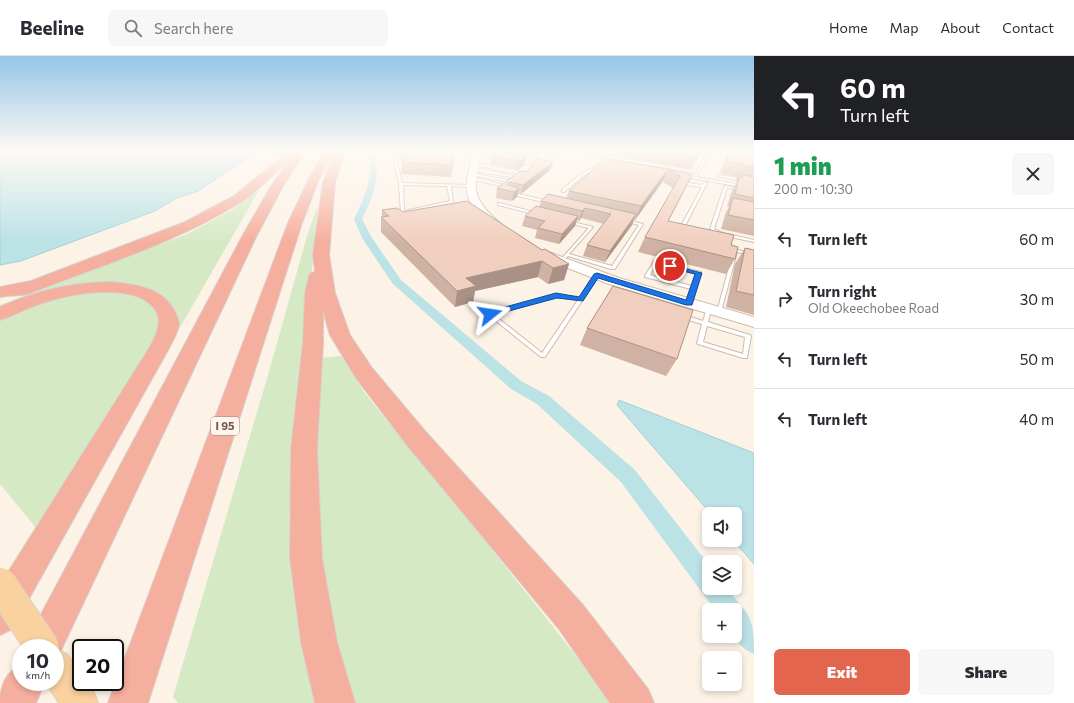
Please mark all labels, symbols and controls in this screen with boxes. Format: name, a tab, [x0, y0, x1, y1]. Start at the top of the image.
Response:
search box	[108, 10, 388, 46]
text: Beeline	[20, 16, 84, 39]
icon: search	[122, 17, 144, 39]
text: Search here	[154, 19, 233, 37]
text: Home	[829, 19, 868, 36]
text: Map	[890, 19, 918, 36]
text: About	[940, 19, 980, 36]
text: Contact	[1002, 19, 1054, 36]
text: 60 m	[840, 70, 906, 104]
icon: left	[774, 72, 826, 124]
text: Turn left	[840, 104, 909, 126]
text: 1 min	[774, 151, 832, 180]
button: close	[1012, 153, 1054, 195]
text: 200 m · 10:30	[774, 181, 853, 197]
icon: left	[774, 228, 796, 250]
text: Turn left	[808, 230, 867, 248]
text: 60 m	[1019, 230, 1054, 248]
pin	[653, 249, 687, 283]
icon: arrive	[659, 255, 681, 277]
text: Turn right	[808, 282, 877, 300]
icon: right	[774, 288, 796, 310]
text: 30 m	[1020, 290, 1054, 308]
position arrow	[469, 293, 511, 335]
text: Old Okeechobee Road	[808, 300, 939, 316]
icon: left	[774, 348, 796, 370]
text: Turn left	[808, 350, 867, 368]
text: 50 m	[1020, 350, 1054, 368]
icon: left	[774, 408, 796, 430]
text: Turn left	[808, 410, 867, 428]
text: 40 m	[1019, 410, 1054, 428]
road number: I 95	[211, 417, 239, 435]
map controls	[702, 507, 742, 691]
button: sound	[702, 507, 742, 547]
button: layers	[702, 555, 742, 595]
button: +	[702, 603, 742, 643]
speed limit sign: 20	[72, 639, 124, 691]
text: 10	[27, 648, 49, 672]
button: Exit	[774, 649, 910, 695]
button: Share	[918, 649, 1054, 695]
button: −	[702, 651, 742, 691]
text: km/h	[26, 669, 50, 681]

